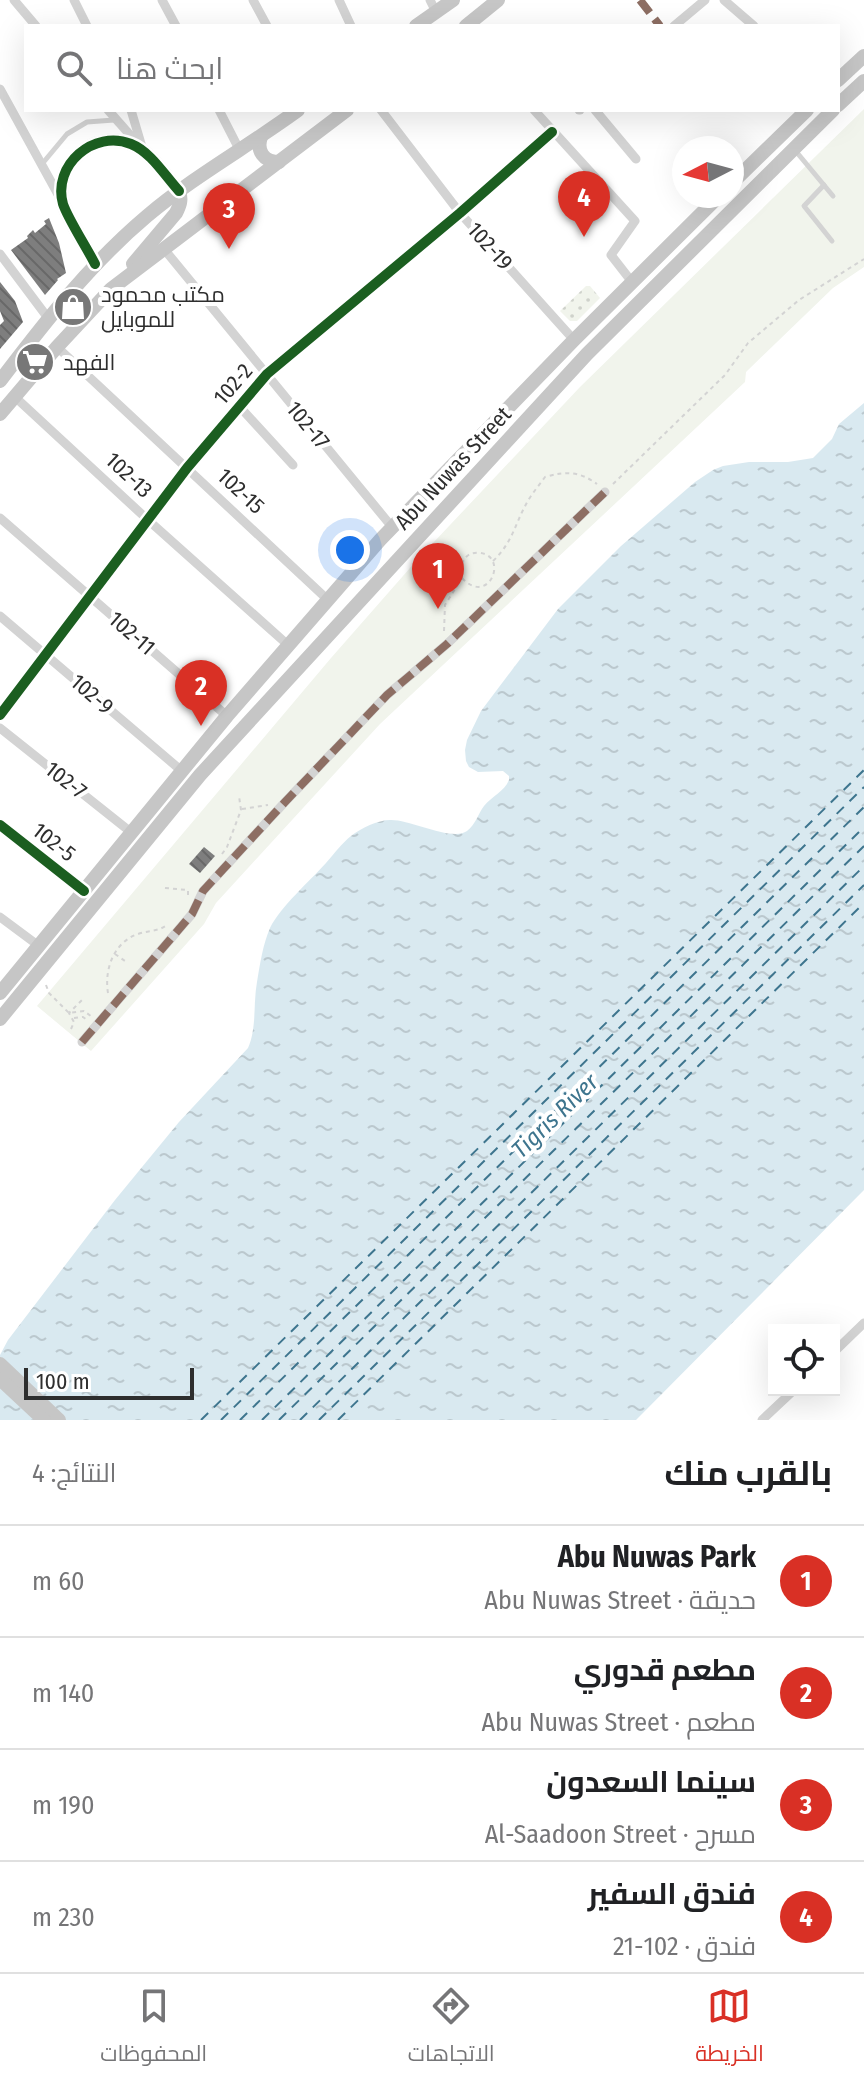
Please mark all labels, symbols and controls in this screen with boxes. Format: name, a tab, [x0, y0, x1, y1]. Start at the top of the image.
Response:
search box	[24, 24, 840, 112]
icon: search	[52, 46, 96, 90]
text: ابحث هنا	[116, 51, 223, 87]
north arrow	[672, 136, 744, 208]
pin: 4	[558, 171, 610, 237]
pin: 3	[203, 183, 255, 249]
street label: 102-19	[461, 216, 519, 276]
place label: مكتب محمود للموبايل	[101, 281, 225, 333]
shop icon: مكتب محمود للموبايل	[52, 286, 94, 328]
supermarket icon: الفهد	[14, 341, 56, 383]
place label: الفهد	[63, 349, 115, 376]
street label: 102-2	[208, 358, 258, 410]
street label: 102-17	[281, 396, 335, 454]
street label: Abu Nuwas Street	[389, 400, 517, 535]
street label: 102-13	[100, 447, 158, 503]
street label: 102-15	[212, 462, 270, 520]
your location	[330, 530, 370, 570]
pin: 1	[412, 543, 464, 609]
street label: 102-11	[103, 605, 161, 661]
pin: 2	[175, 660, 227, 726]
street label: 102-9	[65, 668, 119, 720]
street label: 102-7	[40, 755, 92, 805]
street label: 102-5	[27, 817, 81, 867]
water label: Tigris River	[506, 1068, 604, 1164]
map controls	[768, 1324, 840, 1396]
button: locate	[768, 1324, 840, 1396]
scale bar	[24, 1364, 194, 1400]
text: 100 m	[36, 1368, 90, 1395]
text: بالقرب منك	[665, 1453, 832, 1494]
text: النتائج: 4	[32, 1458, 117, 1489]
text: Abu Nuwas Park	[558, 1539, 756, 1575]
text: 60 m	[32, 1566, 85, 1597]
text: 1	[801, 1566, 812, 1597]
text: حديقة · Abu Nuwas Street	[484, 1585, 756, 1616]
text: مطعم قدوري	[574, 1652, 756, 1688]
text: 140 m	[32, 1678, 94, 1709]
text: 2	[800, 1678, 812, 1709]
text: مطعم · Abu Nuwas Street	[481, 1707, 756, 1738]
text: سينما السعدون	[546, 1764, 756, 1800]
text: 190 m	[32, 1790, 94, 1821]
text: 3	[800, 1790, 812, 1821]
text: مسرح · Al-Saadoon Street	[485, 1819, 756, 1850]
text: فندق السفير	[588, 1876, 756, 1912]
text: 230 m	[32, 1902, 95, 1933]
text: 4	[799, 1902, 813, 1933]
text: فندق · 102-21	[613, 1931, 756, 1962]
tab: المحفوظات	[100, 1984, 207, 2074]
tab: الاتجاهات	[408, 1984, 495, 2074]
tab: الخريطة	[695, 1984, 764, 2074]

